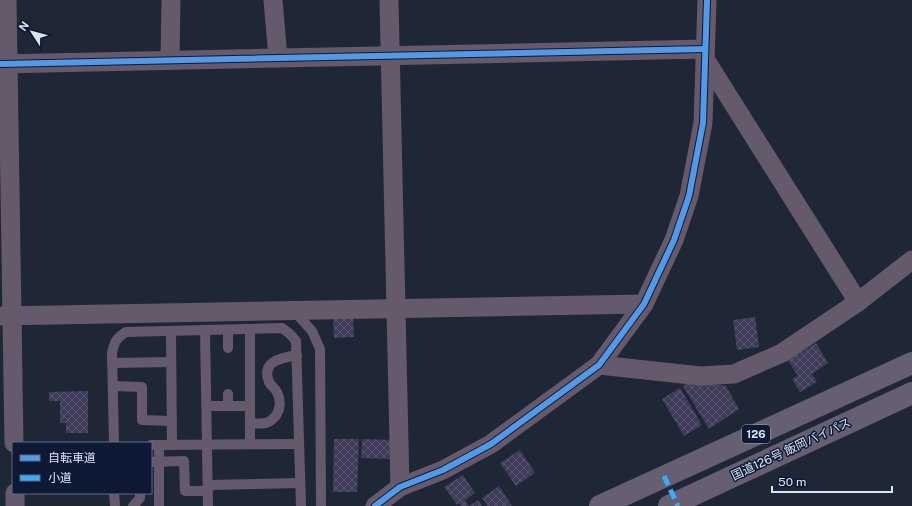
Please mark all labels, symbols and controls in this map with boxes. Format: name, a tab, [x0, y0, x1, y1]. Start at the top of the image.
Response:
north arrow	[12, 12, 52, 52]
text: N	[17, 19, 31, 33]
street label: 国道126号 飯岡バイパス	[729, 415, 853, 483]
road number: 126	[742, 425, 770, 443]
legend	[12, 442, 152, 494]
text: 自転車道	[48, 451, 96, 465]
scale bar	[772, 468, 892, 494]
text: 小道	[48, 471, 72, 485]
text: 50 m	[778, 475, 806, 489]

